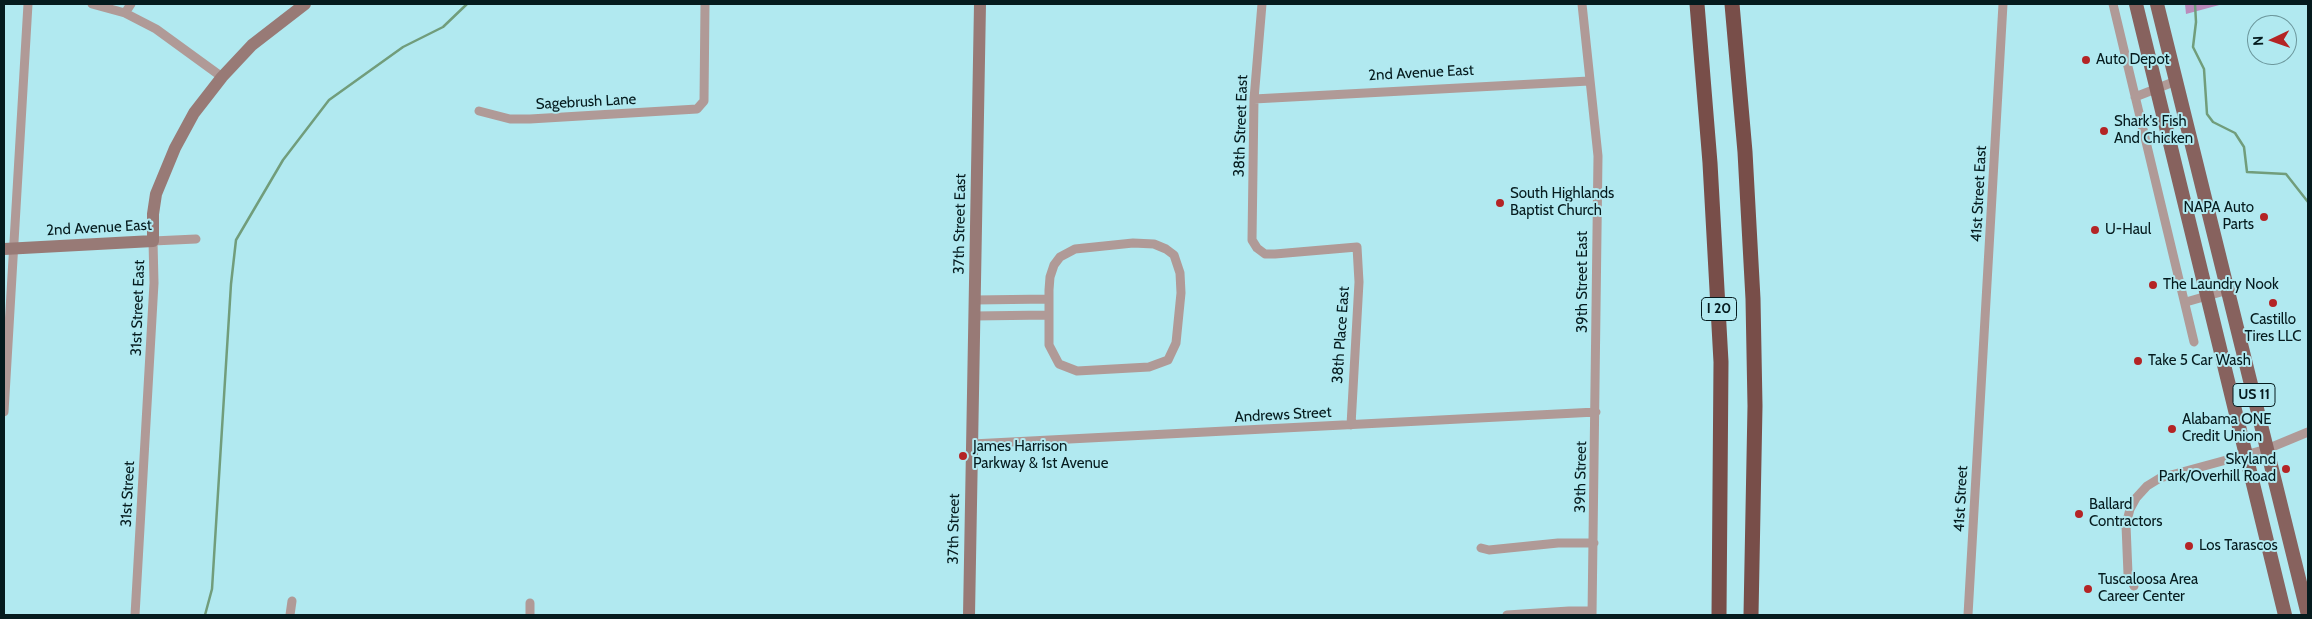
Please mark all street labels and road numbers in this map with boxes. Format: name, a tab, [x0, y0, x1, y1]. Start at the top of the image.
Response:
street label: 2nd Avenue East	[1368, 61, 1474, 85]
street label: 38th Street East	[1230, 74, 1252, 178]
street label: Sagebrush Lane	[535, 90, 637, 114]
street label: 41st Street East	[1967, 145, 1991, 243]
street label: 37th Street East	[950, 173, 970, 275]
street label: 2nd Avenue East	[46, 216, 152, 240]
street label: 39th Street East	[1574, 231, 1592, 333]
street label: 31st Street East	[127, 260, 149, 356]
street label: 38th Place East	[1329, 286, 1353, 384]
road number: I 20	[1702, 298, 1736, 320]
road number: US 11	[2233, 384, 2275, 406]
street label: Andrews Street	[1234, 403, 1332, 427]
street label: 39th Street	[1571, 441, 1591, 513]
street label: 31st Street	[117, 460, 139, 528]
street label: 41st Street	[1950, 465, 1972, 533]
street label: 37th Street	[944, 493, 964, 565]

